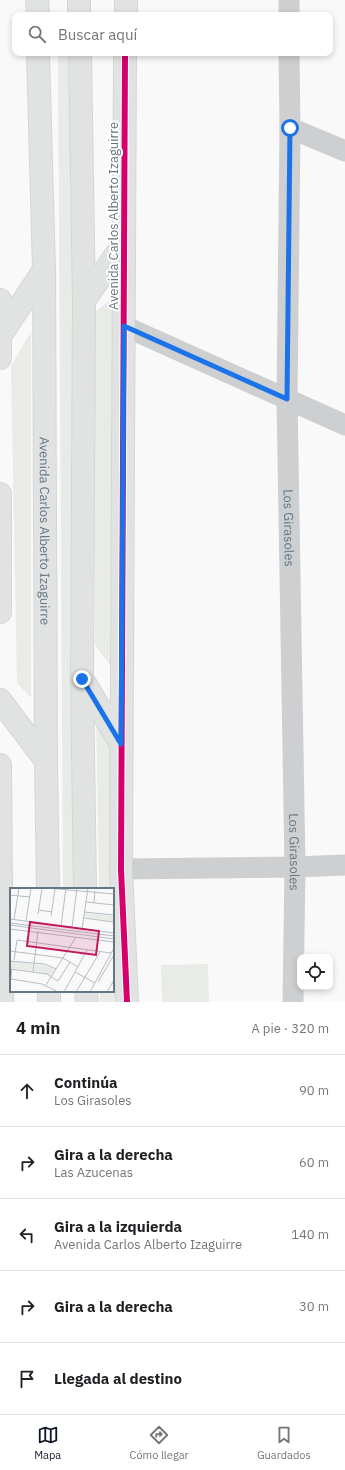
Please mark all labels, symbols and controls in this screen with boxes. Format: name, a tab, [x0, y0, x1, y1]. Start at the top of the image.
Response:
search box	[12, 12, 333, 56]
icon: search	[26, 23, 48, 45]
text: Buscar aquí	[58, 25, 137, 44]
route start	[281, 119, 299, 137]
street label: Avenida Carlos Alberto Izaguirre	[105, 122, 122, 310]
street label: Avenida Carlos Alberto Izaguirre	[36, 437, 54, 625]
street label: Los Girasoles	[280, 489, 298, 567]
route end	[73, 670, 91, 688]
street label: Los Girasoles	[286, 813, 304, 891]
inset map	[10, 888, 114, 992]
map controls	[297, 954, 333, 990]
button: locate	[297, 954, 333, 990]
text: 4 min	[16, 1017, 60, 1039]
text: A pie · 320 m	[251, 1020, 329, 1037]
text: Continúa	[54, 1073, 118, 1092]
icon: ahead	[16, 1080, 38, 1102]
text: 90 m	[299, 1082, 329, 1099]
text: Los Girasoles	[54, 1092, 132, 1109]
text: Gira a la derecha	[54, 1145, 173, 1164]
icon: right	[16, 1152, 38, 1174]
text: 60 m	[299, 1154, 329, 1171]
text: Las Azucenas	[54, 1164, 133, 1181]
text: Gira a la izquierda	[54, 1217, 182, 1236]
icon: left	[16, 1224, 38, 1246]
text: 140 m	[291, 1226, 329, 1243]
text: Avenida Carlos Alberto Izaguirre	[54, 1236, 242, 1253]
icon: right	[16, 1296, 38, 1318]
text: Gira a la derecha	[54, 1297, 173, 1316]
text: 30 m	[299, 1298, 329, 1315]
icon: arrive	[16, 1368, 38, 1390]
text: Llegada al destino	[54, 1369, 182, 1388]
tab: Mapa	[34, 1424, 61, 1462]
tab: Cómo llegar	[130, 1424, 189, 1462]
tab: Guardados	[257, 1424, 311, 1462]

